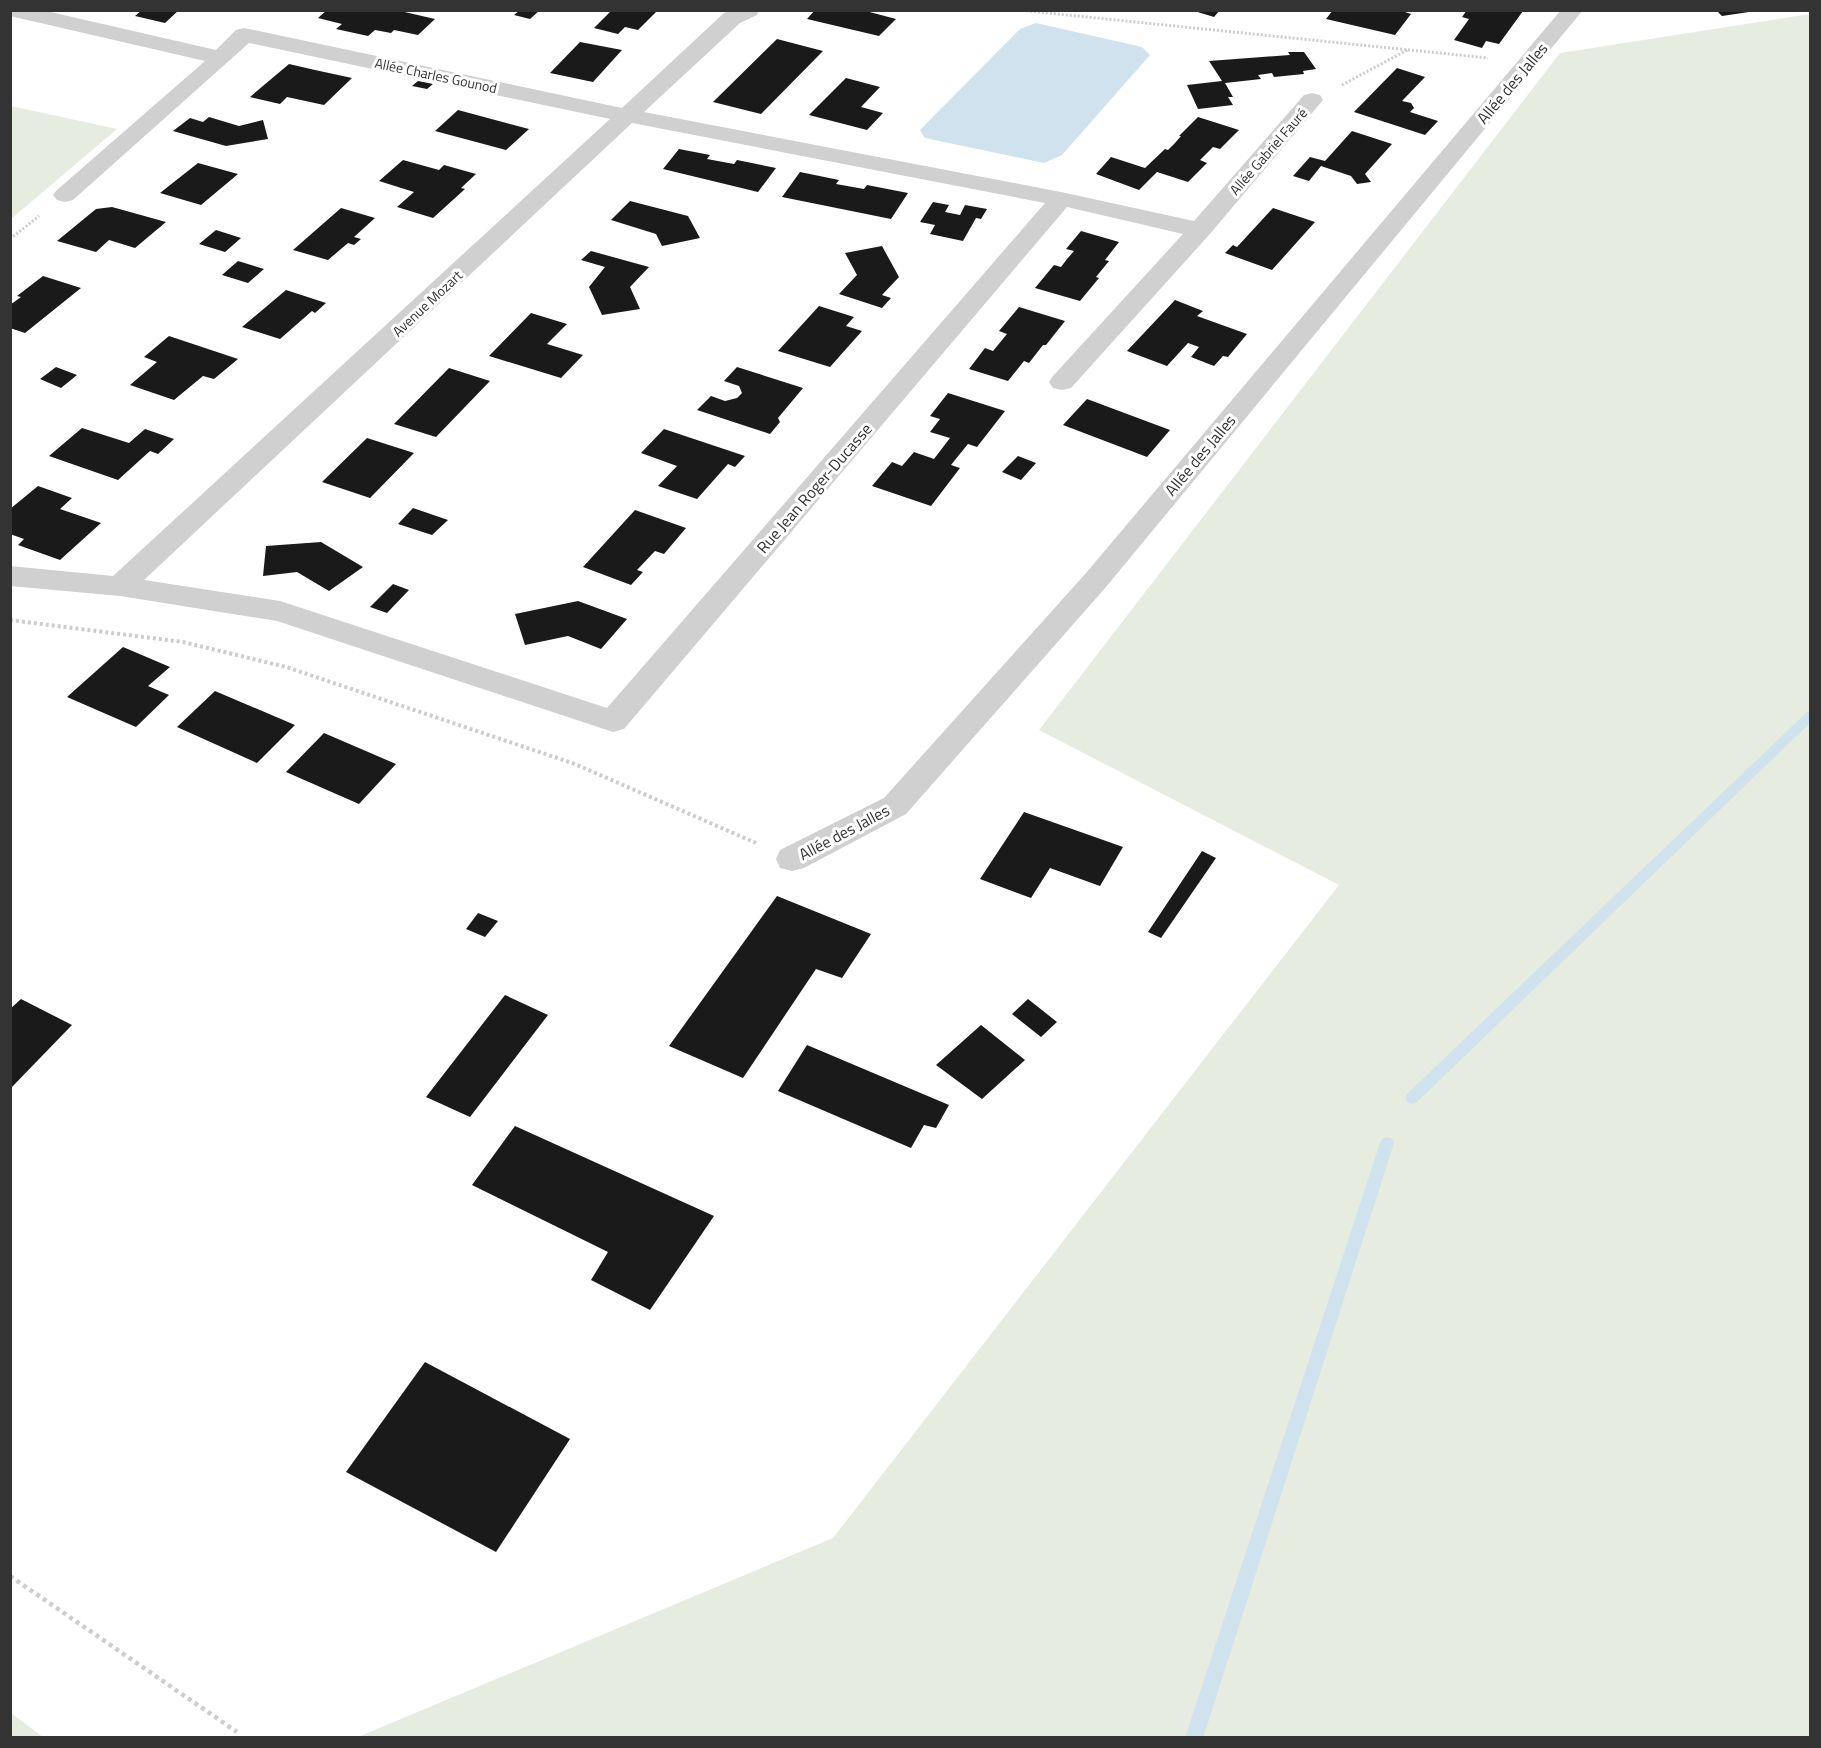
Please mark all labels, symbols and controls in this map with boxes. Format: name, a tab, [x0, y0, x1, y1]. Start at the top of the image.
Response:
street label: Allée des Jalles	[1471, 37, 1553, 129]
street label: Allée Charles Gounod	[373, 52, 499, 98]
street label: Allée Gabriel Fauré	[1224, 103, 1312, 199]
street label: Avenue Mozart	[387, 265, 467, 341]
street label: Allée des Jalles	[1159, 409, 1241, 501]
street label: Rue Jean Roger-Ducasse	[751, 418, 877, 558]
street label: Allée des Jalles	[794, 798, 894, 866]

